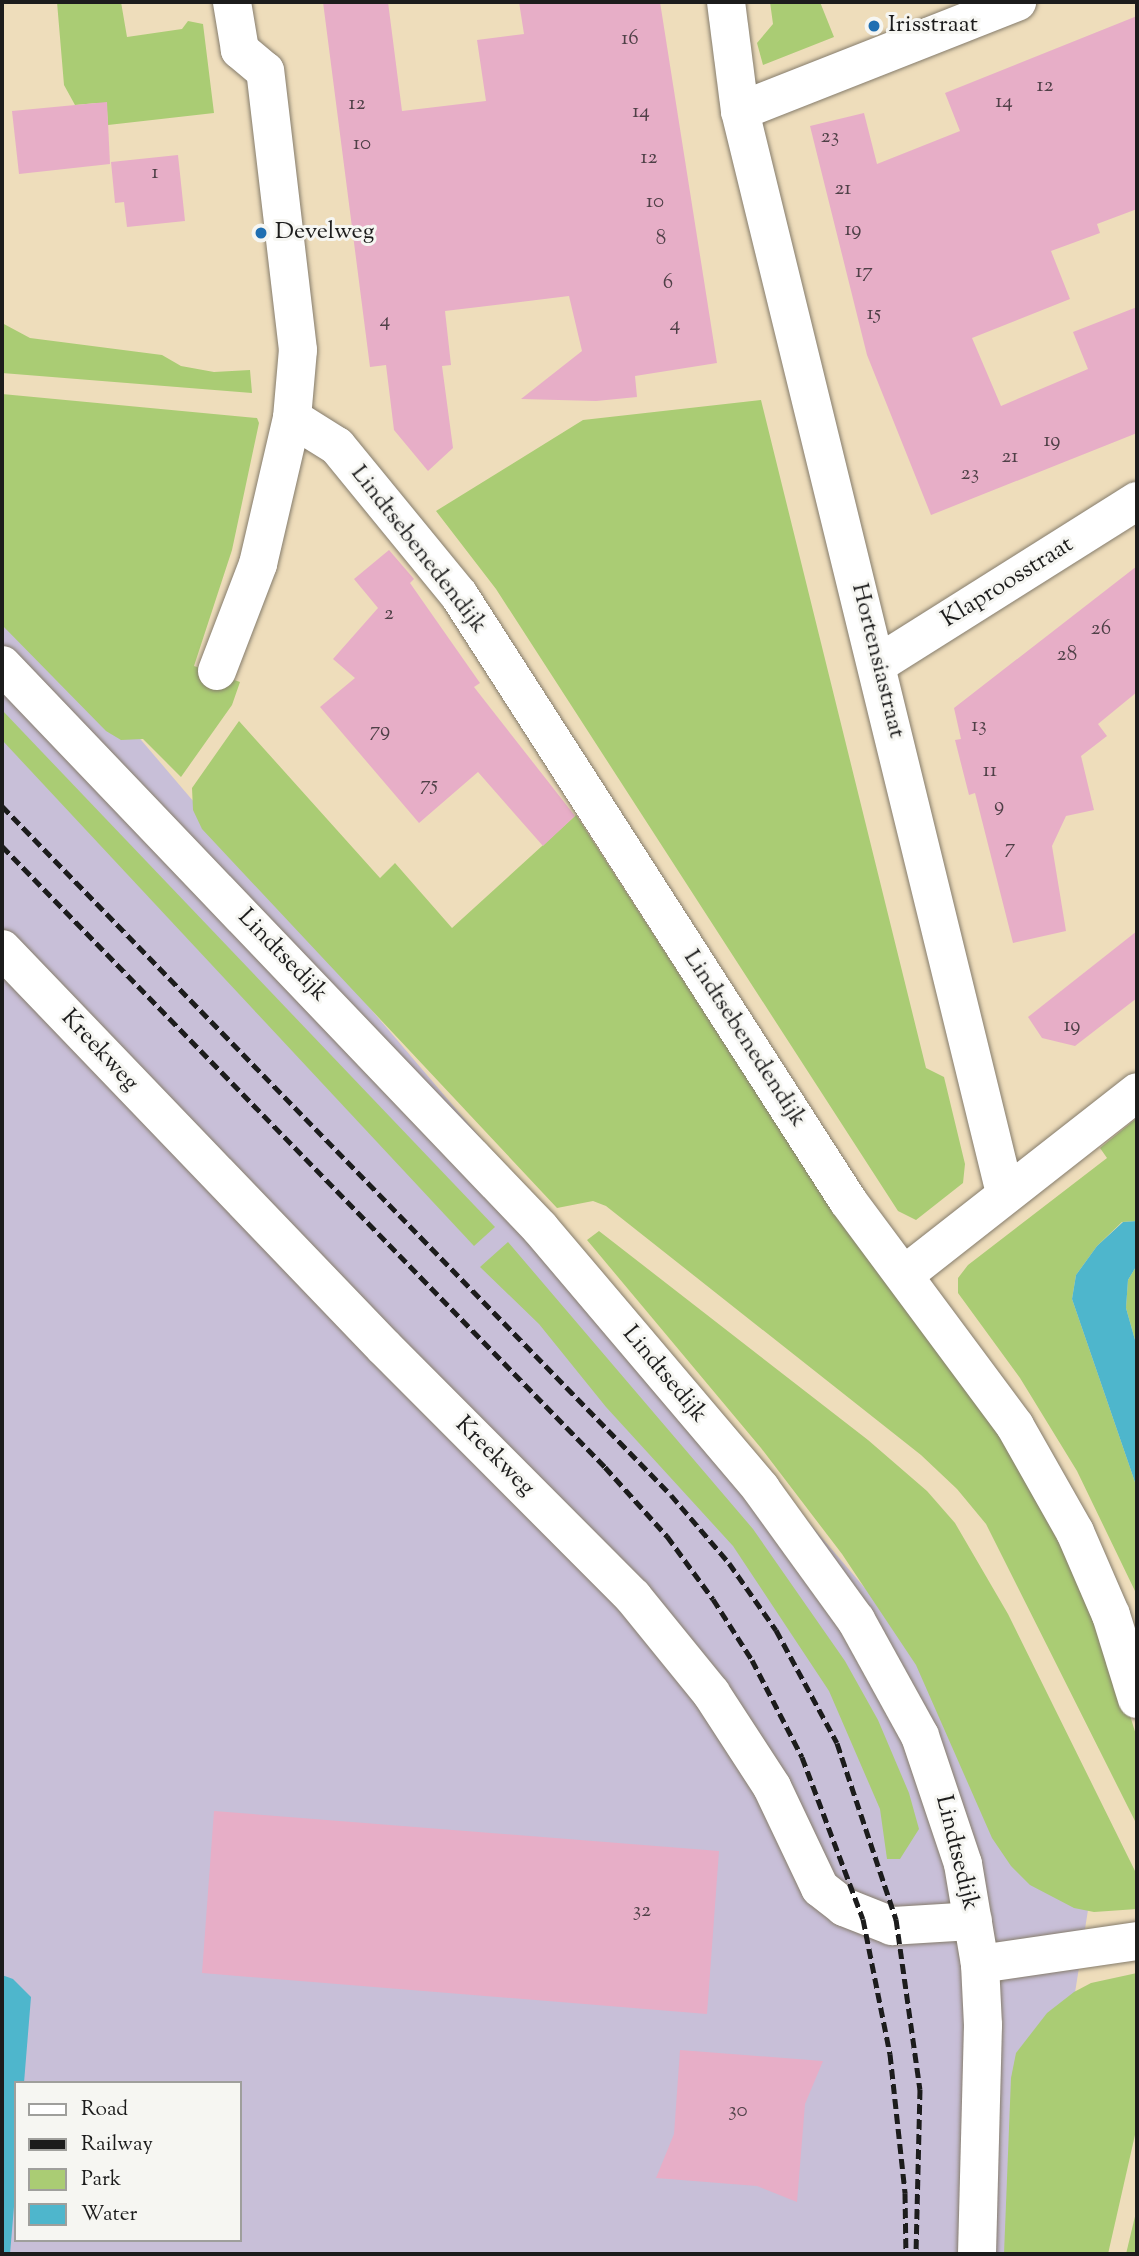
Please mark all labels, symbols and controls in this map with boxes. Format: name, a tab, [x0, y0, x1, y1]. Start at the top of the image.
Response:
place label: Irisstraat	[888, 12, 978, 40]
marker: Irisstraat	[866, 18, 882, 34]
house number: 16	[621, 26, 639, 52]
house number: 12	[1037, 73, 1053, 99]
house number: 14	[995, 89, 1013, 115]
house number: 12	[349, 91, 365, 117]
house number: 14	[632, 99, 650, 125]
house number: 23	[821, 124, 839, 150]
house number: 10	[353, 131, 371, 157]
house number: 12	[641, 145, 657, 171]
house number: 1	[151, 160, 159, 186]
house number: 21	[835, 176, 851, 202]
house number: 10	[646, 189, 664, 215]
house number: 19	[844, 217, 862, 243]
place label: Develweg	[275, 219, 374, 247]
marker: Develweg	[253, 225, 269, 241]
house number: 8	[656, 226, 666, 252]
house number: 17	[855, 259, 873, 285]
house number: 6	[663, 270, 673, 296]
house number: 15	[867, 301, 881, 327]
house number: 4	[380, 308, 390, 334]
house number: 4	[670, 312, 680, 338]
house number: 19	[1043, 428, 1061, 454]
house number: 21	[1002, 444, 1018, 470]
street label: Lindtsebenedendijk	[344, 460, 492, 640]
house number: 23	[961, 461, 979, 487]
street label: Klaproosstraat	[937, 531, 1079, 635]
street label: Hortensiastraat	[844, 581, 910, 741]
house number: 2	[384, 601, 394, 627]
house number: 26	[1091, 616, 1111, 642]
house number: 28	[1057, 642, 1077, 668]
house number: 13	[971, 713, 987, 739]
house number: 79	[370, 718, 390, 744]
house number: 11	[983, 758, 997, 784]
house number: 75	[420, 772, 438, 798]
house number: 9	[994, 793, 1004, 819]
house number: 7	[1005, 835, 1015, 861]
street label: Lindtsedijk	[231, 904, 333, 1008]
street label: Lindtsebenedendijk	[676, 945, 812, 1133]
street label: Kreekweg	[54, 1004, 144, 1098]
house number: 19	[1063, 1013, 1081, 1039]
street label: Lindtsedijk	[615, 1321, 713, 1429]
street label: Kreekweg	[448, 1411, 540, 1503]
street label: Lindtsedijk	[928, 1793, 984, 1913]
house number: 32	[633, 1898, 651, 1924]
legend	[14, 2081, 242, 2242]
text: Road	[81, 2095, 128, 2125]
house number: 30	[728, 2098, 748, 2124]
text: Railway	[81, 2130, 153, 2160]
text: Park	[81, 2165, 121, 2195]
text: Water	[81, 2200, 137, 2230]

